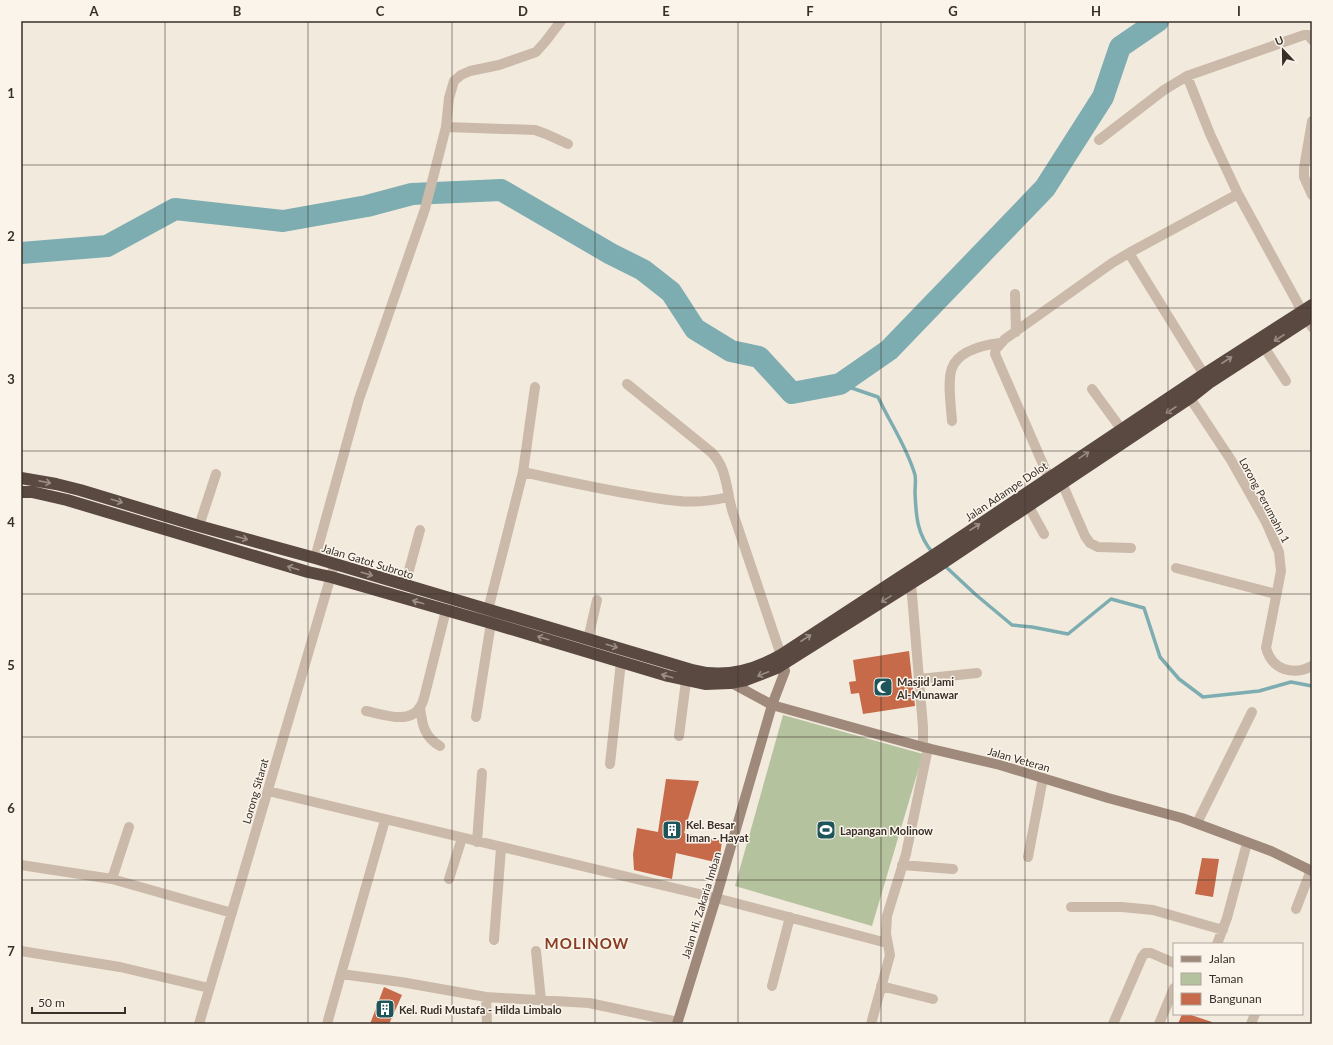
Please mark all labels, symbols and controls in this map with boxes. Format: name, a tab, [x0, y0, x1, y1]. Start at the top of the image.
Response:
text: A	[88, 3, 99, 19]
text: B	[233, 3, 242, 19]
text: C	[376, 3, 385, 19]
text: D	[518, 3, 528, 19]
text: E	[662, 3, 670, 19]
text: F	[806, 3, 814, 19]
text: G	[948, 3, 958, 19]
text: H	[1091, 3, 1101, 19]
text: I	[1237, 3, 1241, 19]
north arrow	[1263, 30, 1303, 70]
text: U	[1273, 33, 1285, 48]
text: 1	[7, 85, 15, 101]
text: 2	[7, 228, 15, 244]
one-way arrow	[1273, 334, 1285, 342]
one-way arrow	[1221, 355, 1233, 363]
text: 3	[7, 371, 15, 387]
one-way arrow	[1166, 406, 1177, 414]
one-way arrow	[1078, 451, 1089, 459]
street label: Lorong Perumahn 1	[1237, 455, 1293, 545]
street label: Jalan Adampe Dolot	[962, 459, 1050, 523]
one-way arrow	[38, 478, 51, 486]
one-way arrow	[111, 498, 124, 505]
text: 4	[7, 514, 15, 530]
one-way arrow	[970, 523, 981, 531]
one-way arrow	[235, 535, 248, 542]
street label: Jalan Gatot Subroto	[321, 541, 415, 581]
one-way arrow	[286, 564, 299, 571]
one-way arrow	[360, 571, 373, 578]
one-way arrow	[881, 595, 892, 603]
one-way arrow	[412, 598, 425, 605]
one-way arrow	[537, 634, 550, 641]
one-way arrow	[800, 634, 812, 642]
one-way arrow	[606, 643, 619, 650]
text: 5	[7, 657, 15, 673]
one-way arrow	[758, 671, 770, 678]
one-way arrow	[661, 672, 674, 679]
place label: Masjid Jami Al-Munawar	[896, 675, 959, 701]
mosque icon: Masjid Jami Al-Munawar	[872, 676, 894, 698]
street label: Jalan Veteran	[986, 744, 1052, 774]
street label: Lorong Sitarat	[239, 757, 271, 825]
text: 6	[7, 800, 15, 816]
place label: Kel. Besar Iman - Hayat	[686, 818, 750, 844]
building icon: Kel. Besar Iman - Hayat	[661, 819, 683, 841]
sports icon: Lapangan Molinow	[815, 819, 837, 841]
place label: Lapangan Molinow	[840, 824, 933, 837]
street label: Jalan Hi. Zakaria Imban	[679, 850, 723, 960]
district label: MOLINOW	[545, 934, 629, 952]
text: 7	[7, 943, 15, 959]
legend	[1173, 943, 1303, 1015]
text: Jalan	[1209, 951, 1235, 966]
text: Taman	[1209, 971, 1243, 986]
scale bar	[32, 989, 125, 1015]
text: Bangunan	[1209, 991, 1262, 1006]
text: 50 m	[38, 995, 65, 1010]
building icon: Kel. Rudi Mustafa - Hilda Limbalo	[374, 998, 396, 1020]
place label: Kel. Rudi Mustafa - Hilda Limbalo	[399, 1003, 562, 1016]

